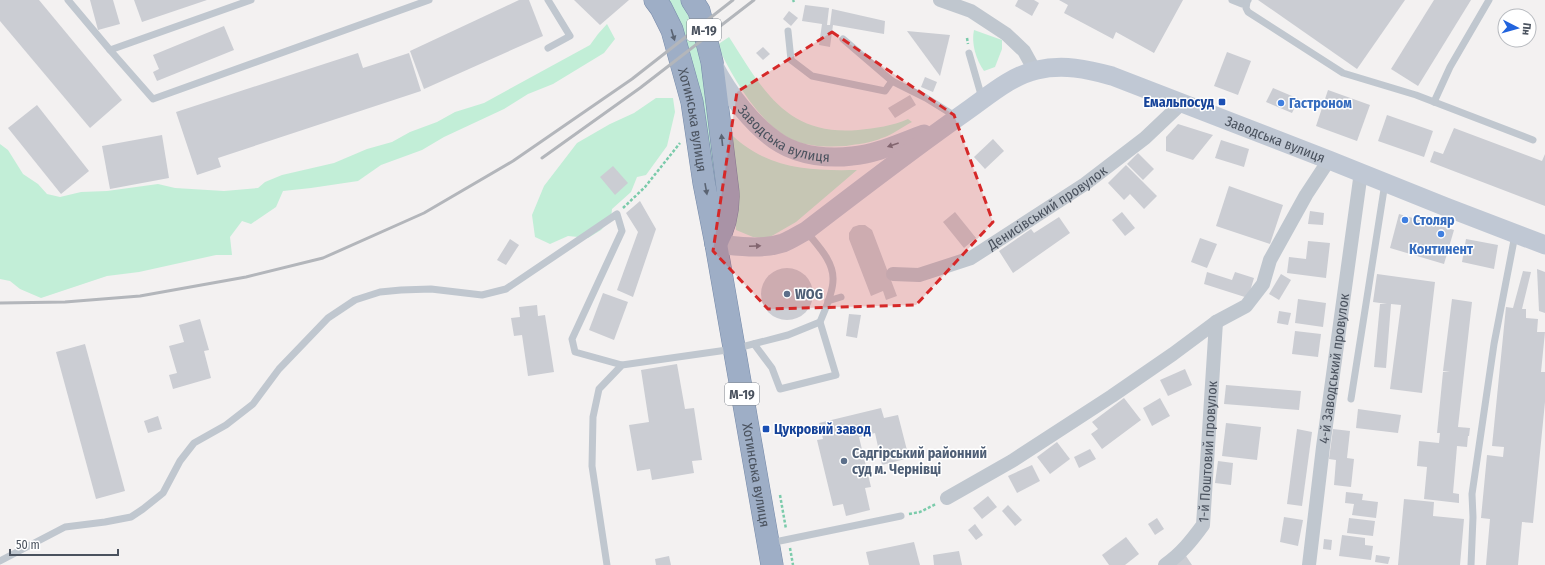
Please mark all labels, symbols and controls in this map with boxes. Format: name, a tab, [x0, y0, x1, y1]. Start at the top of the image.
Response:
north arrow	[1497, 8, 1537, 48]
road number: М-19	[687, 19, 721, 41]
text: Пн	[1519, 22, 1534, 36]
one-way arrow	[670, 29, 676, 41]
street label: Хотинська вулиця	[674, 66, 710, 173]
place label: Емальпосуд	[1143, 94, 1214, 111]
place label: Гастроном	[1289, 95, 1352, 112]
marker: Емальпосуд	[1217, 97, 1227, 107]
marker: Гастроном	[1276, 98, 1286, 108]
street label: Заводська вулиця	[734, 102, 830, 166]
street label: Заводська вулиця	[1223, 113, 1327, 167]
one-way arrow	[719, 134, 725, 146]
one-way arrow	[886, 142, 898, 148]
street label: Денисівський провулок	[984, 162, 1111, 255]
one-way arrow	[703, 183, 709, 195]
place label: Столяр	[1413, 212, 1455, 229]
marker: Столяр	[1400, 215, 1410, 225]
marker: Континент	[1436, 229, 1446, 239]
place label: Континент	[1409, 241, 1474, 258]
one-way arrow	[749, 243, 761, 250]
place label: WOG	[795, 286, 823, 303]
marker: WOG	[782, 289, 792, 299]
street label: 4-й Заводський провулок	[1316, 292, 1353, 445]
street label: 1-й Поштовий провулок	[1195, 380, 1221, 523]
road number: М-19	[725, 383, 759, 405]
place label: Цукровий завод	[774, 421, 871, 438]
street label: Хотинська вулиця	[738, 422, 773, 529]
marker: Цукровий завод	[761, 424, 771, 434]
place label: Садгірський районний суд м. Чернівці	[852, 445, 987, 478]
marker: Садгірський районний суд м. Чернівці	[839, 456, 849, 466]
scale bar	[10, 531, 118, 557]
text: 50 m	[16, 538, 40, 552]

